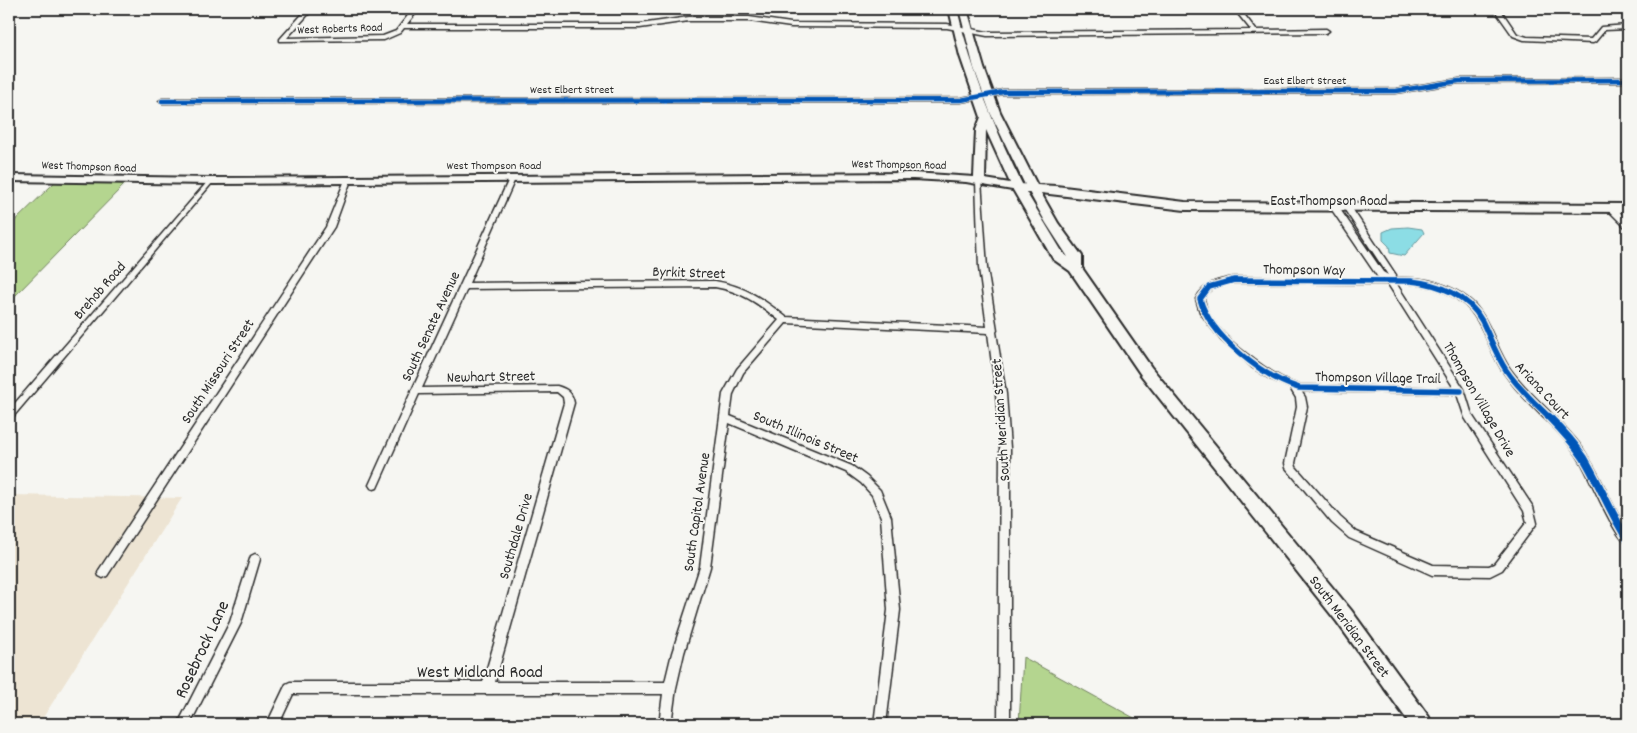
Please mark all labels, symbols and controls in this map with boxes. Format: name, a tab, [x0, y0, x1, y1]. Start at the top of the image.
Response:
street label: West Roberts Road	[297, 20, 383, 39]
street label: East Elbert Street	[1264, 73, 1347, 90]
street label: West Elbert Street	[530, 82, 615, 99]
street label: West Thompson Road	[851, 156, 947, 175]
street label: West Thompson Road	[41, 157, 137, 178]
street label: West Thompson Road	[447, 158, 541, 175]
street label: East Thompson Road	[1270, 191, 1388, 213]
street label: Brehob Road	[69, 257, 132, 325]
street label: Thompson Way	[1263, 259, 1346, 283]
street label: Byrkit Street	[652, 262, 726, 286]
street label: South Senate Avenue	[397, 268, 467, 386]
street label: South Missouri Street	[176, 315, 261, 429]
street label: Thompson Village Drive	[1436, 338, 1520, 462]
street label: South Meridian Street	[987, 357, 1017, 482]
street label: Ariana Court	[1509, 357, 1575, 426]
street label: Newhart Street	[447, 366, 536, 390]
street label: Thompson Village Trail	[1315, 367, 1441, 391]
street label: South Illinois Street	[749, 406, 862, 470]
street label: South Capitol Avenue	[679, 451, 717, 573]
street label: Southdale Drive	[494, 490, 540, 582]
street label: South Meridian Street	[1303, 571, 1394, 683]
street label: Rosebrock Lane	[170, 597, 237, 703]
street label: West Midland Road	[417, 661, 543, 686]

